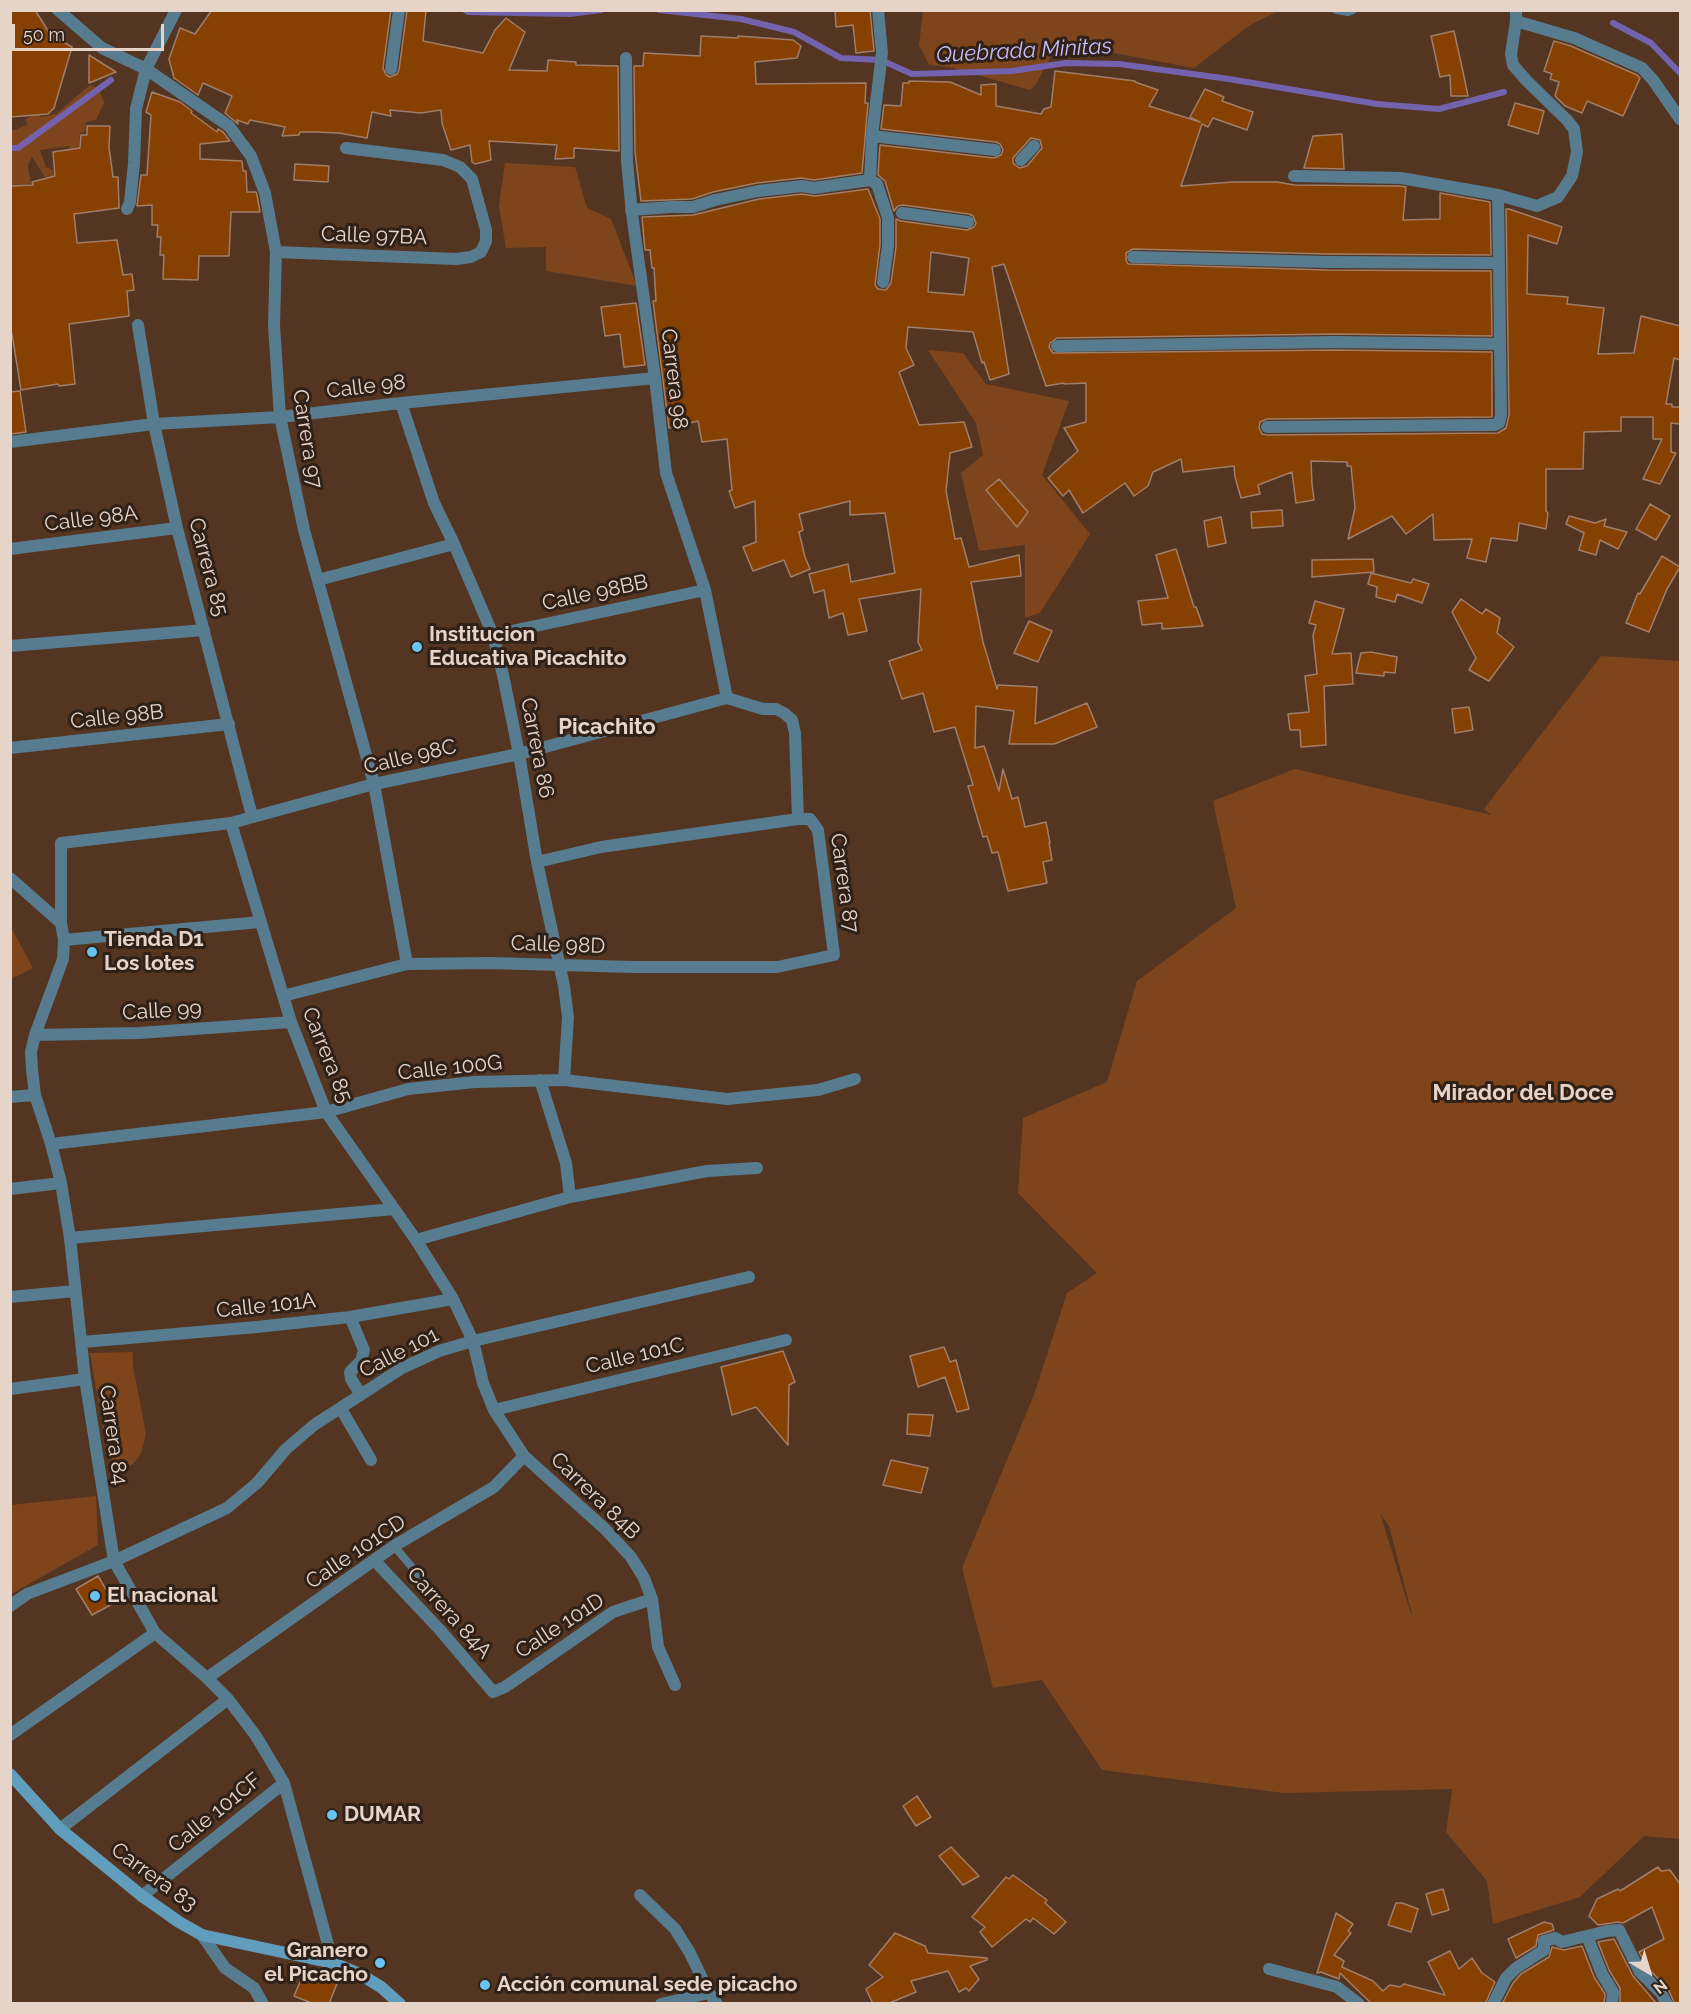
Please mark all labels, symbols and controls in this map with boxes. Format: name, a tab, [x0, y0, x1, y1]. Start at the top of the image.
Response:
scale bar	[15, 12, 166, 50]
text: 50 m	[23, 24, 65, 45]
water label: Quebrada Minitas	[935, 33, 1113, 69]
street label: Calle 97BA	[320, 222, 428, 250]
street label: Carrera 98	[655, 327, 693, 431]
street label: Calle 98	[325, 370, 407, 404]
street label: Carrera 97	[287, 388, 327, 490]
street label: Calle 98A	[43, 501, 139, 537]
street label: Carrera 85	[183, 515, 233, 619]
street label: Calle 98BB	[540, 569, 650, 617]
place label: Institucion Educativa Picachito	[429, 622, 626, 672]
marker: Institucion Educativa Picachito	[410, 640, 424, 654]
street label: Carrera 86	[515, 696, 559, 800]
street label: Calle 98B	[69, 700, 165, 734]
district label: Picachito	[558, 714, 656, 740]
street label: Calle 98C	[361, 734, 459, 780]
street label: Carrera 87	[825, 832, 863, 934]
place label: Tienda D1 Los lotes	[104, 927, 204, 977]
street label: Calle 98D	[510, 931, 606, 959]
marker: Tienda D1 Los lotes	[85, 945, 99, 959]
street label: Calle 99	[122, 996, 202, 1026]
street label: Carrera 85	[296, 1004, 358, 1106]
street label: Calle 100G	[397, 1050, 503, 1086]
district label: Mirador del Doce	[1432, 1080, 1614, 1106]
street label: Calle 101A	[215, 1288, 317, 1324]
street label: Calle 101	[355, 1322, 443, 1384]
street label: Calle 101C	[583, 1332, 687, 1380]
street label: Carrera 84	[94, 1383, 132, 1487]
street label: Carrera 84B	[545, 1447, 645, 1545]
street label: Calle 101CD	[301, 1509, 411, 1595]
street label: Carrera 84A	[401, 1562, 497, 1664]
place label: El nacional	[107, 1583, 217, 1609]
street label: Calle 101D	[511, 1588, 609, 1664]
marker: El nacional	[88, 1589, 102, 1603]
street label: Calle 101CF	[163, 1768, 267, 1858]
place label: DUMAR	[344, 1802, 421, 1828]
marker: DUMAR	[325, 1808, 339, 1822]
street label: Carrera 83	[106, 1837, 202, 1917]
place label: Granero el Picacho	[264, 1938, 368, 1988]
north arrow	[1619, 1942, 1679, 2002]
marker: Granero el Picacho	[373, 1956, 387, 1970]
place label: Acción comunal sede picacho	[497, 1972, 798, 1998]
text: N	[1650, 1975, 1671, 1998]
marker: Acción comunal sede picacho	[478, 1978, 492, 1992]

